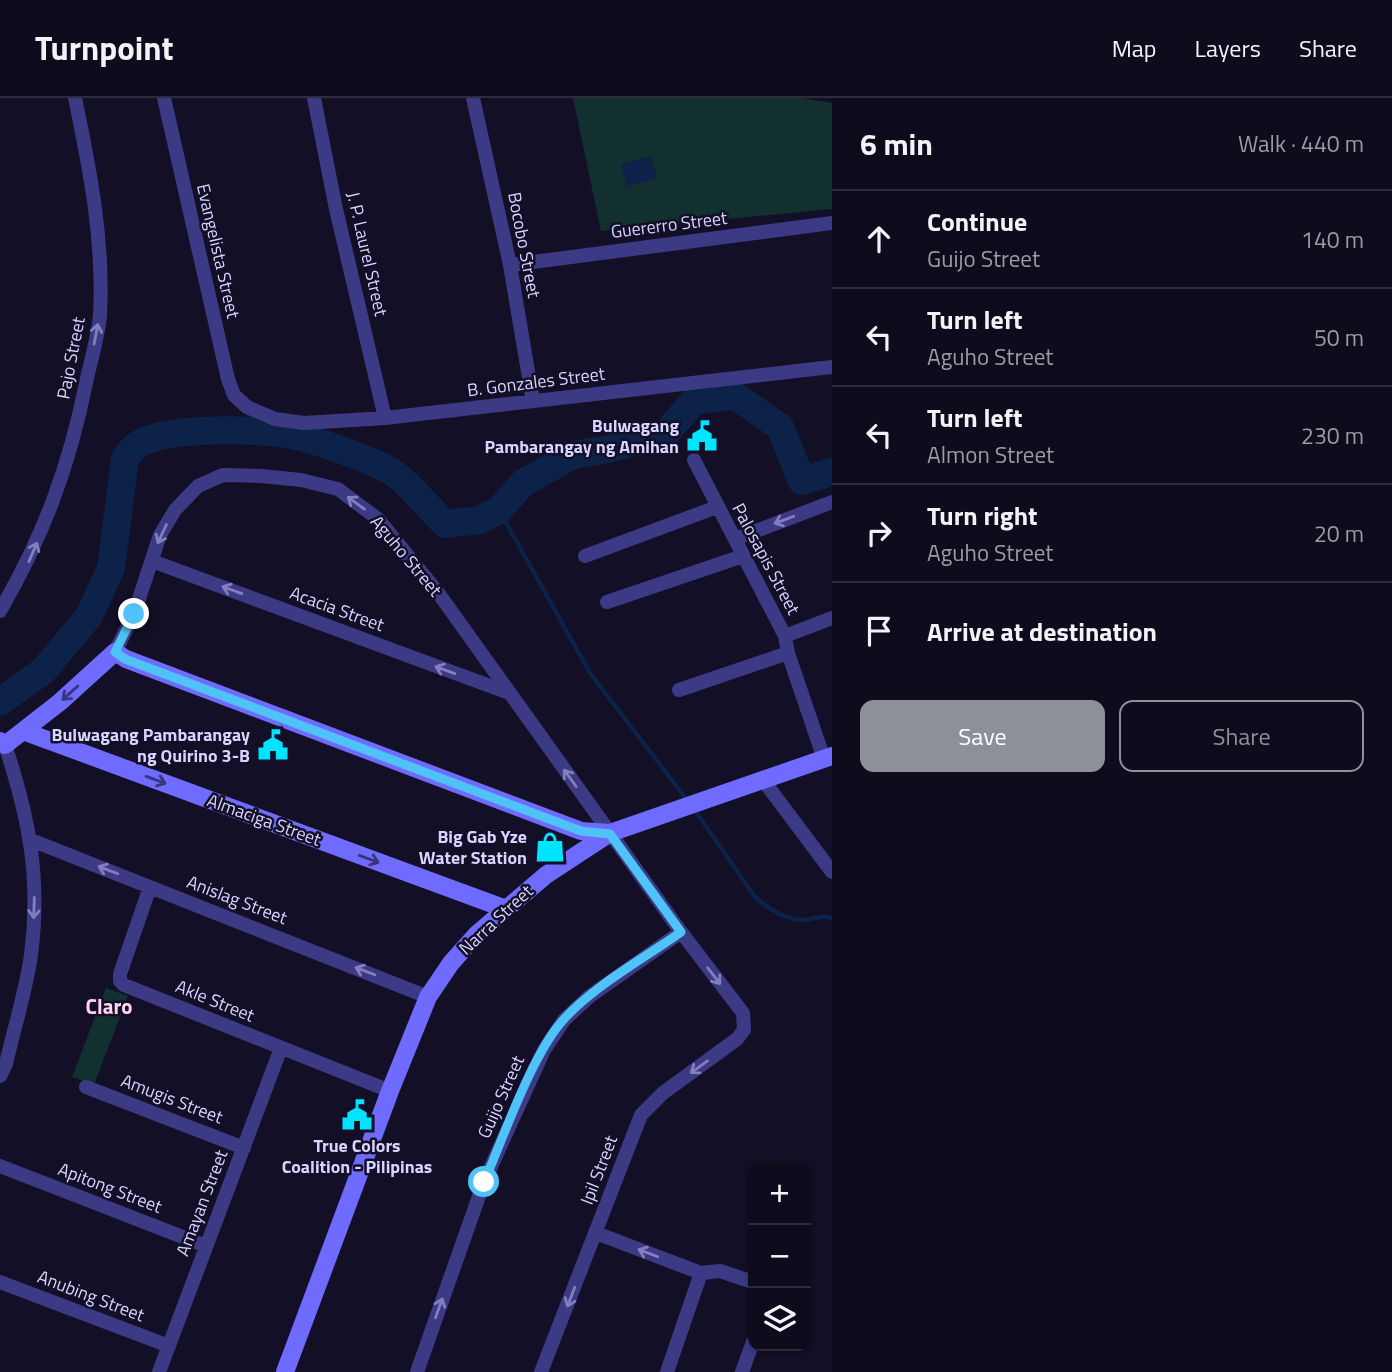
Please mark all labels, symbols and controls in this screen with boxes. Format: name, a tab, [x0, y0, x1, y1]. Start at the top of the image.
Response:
text: Turnpoint	[35, 23, 174, 73]
text: Map	[1112, 30, 1157, 66]
text: Layers	[1195, 30, 1261, 66]
text: Share	[1299, 30, 1357, 66]
text: 6 min	[860, 121, 933, 167]
text: Walk · 440 m	[1238, 126, 1364, 161]
street label: Evangelista Street	[190, 181, 247, 322]
street label: J. P. Laurel Street	[340, 189, 395, 319]
street label: Bocobo Street	[501, 190, 548, 301]
text: Continue	[927, 202, 1027, 241]
street label: Guererro Street	[609, 204, 729, 245]
icon: ahead	[860, 220, 898, 258]
text: 140 m	[1301, 222, 1364, 257]
text: Guijo Street	[927, 241, 1040, 276]
text: Turn left	[927, 300, 1022, 339]
street label: Pajo Street	[49, 314, 92, 401]
icon: left	[860, 318, 898, 356]
text: 50 m	[1314, 320, 1364, 355]
one-way arrow	[90, 323, 104, 346]
text: Aguho Street	[927, 339, 1053, 374]
street label: B. Gonzales Street	[466, 360, 607, 403]
text: Turn left	[927, 398, 1022, 437]
place label: Bulwagang Pambarangay ng Amihan	[484, 412, 679, 460]
icon: left	[860, 416, 898, 454]
text: 230 m	[1301, 418, 1364, 453]
public building icon: Bulwagang Pambarangay ng Amihan	[685, 419, 719, 453]
text: Almon Street	[927, 437, 1054, 472]
one-way arrow	[347, 495, 366, 510]
text: Turn right	[927, 496, 1038, 535]
street label: Palosapis Street	[726, 498, 808, 620]
street label: Aguho Street	[364, 509, 449, 603]
icon: right	[860, 514, 898, 552]
one-way arrow	[773, 515, 795, 528]
text: 20 m	[1314, 516, 1364, 551]
one-way arrow	[155, 523, 168, 544]
text: Aguho Street	[927, 535, 1053, 570]
one-way arrow	[27, 541, 40, 563]
street label: Acacia Street	[286, 579, 389, 638]
one-way arrow	[221, 583, 243, 596]
route end	[118, 598, 149, 629]
icon: arrive	[860, 612, 898, 650]
text: Arrive at destination	[927, 612, 1157, 651]
one-way arrow	[434, 662, 456, 675]
one-way arrow	[62, 684, 79, 701]
button: Save	[860, 700, 1105, 772]
button: Share	[1119, 700, 1364, 772]
place label: Bulwagang Pambarangay ng Quirino 3-B	[51, 721, 250, 769]
public building icon: Bulwagang Pambarangay ng Quirino 3-B	[256, 728, 290, 762]
one-way arrow	[563, 769, 577, 788]
one-way arrow	[145, 775, 167, 787]
street label: Almaciga Street	[203, 786, 326, 853]
place label: Big Gab Yze Water Station	[419, 823, 527, 871]
shop icon: Big Gab Yze Water Station	[533, 830, 567, 864]
one-way arrow	[358, 854, 380, 866]
one-way arrow	[97, 863, 119, 876]
street label: Anislag Street	[183, 868, 292, 931]
street label: Narra Street	[452, 878, 539, 961]
one-way arrow	[28, 897, 41, 920]
one-way arrow	[355, 963, 377, 976]
one-way arrow	[707, 966, 722, 984]
street label: Akle Street	[172, 972, 259, 1029]
district label: Claro	[86, 990, 132, 1022]
street label: Guijo Street	[470, 1050, 531, 1143]
one-way arrow	[689, 1059, 708, 1074]
street label: Amugis Street	[117, 1067, 228, 1131]
public building icon: True Colors Coalition - Pilipinas	[340, 1098, 374, 1132]
street label: Ipil Street	[573, 1131, 624, 1208]
place label: True Colors Coalition - Pilipinas	[282, 1132, 432, 1180]
street label: Amayan Street	[169, 1145, 234, 1260]
street label: Apitong Street	[54, 1155, 167, 1220]
map controls	[748, 1162, 811, 1351]
button: +	[748, 1162, 811, 1225]
route start	[468, 1166, 499, 1197]
button: −	[748, 1225, 811, 1288]
one-way arrow	[638, 1246, 660, 1258]
street label: Anubing Street	[34, 1263, 149, 1329]
one-way arrow	[563, 1285, 576, 1307]
button: layers	[748, 1288, 811, 1351]
one-way arrow	[434, 1297, 447, 1319]

